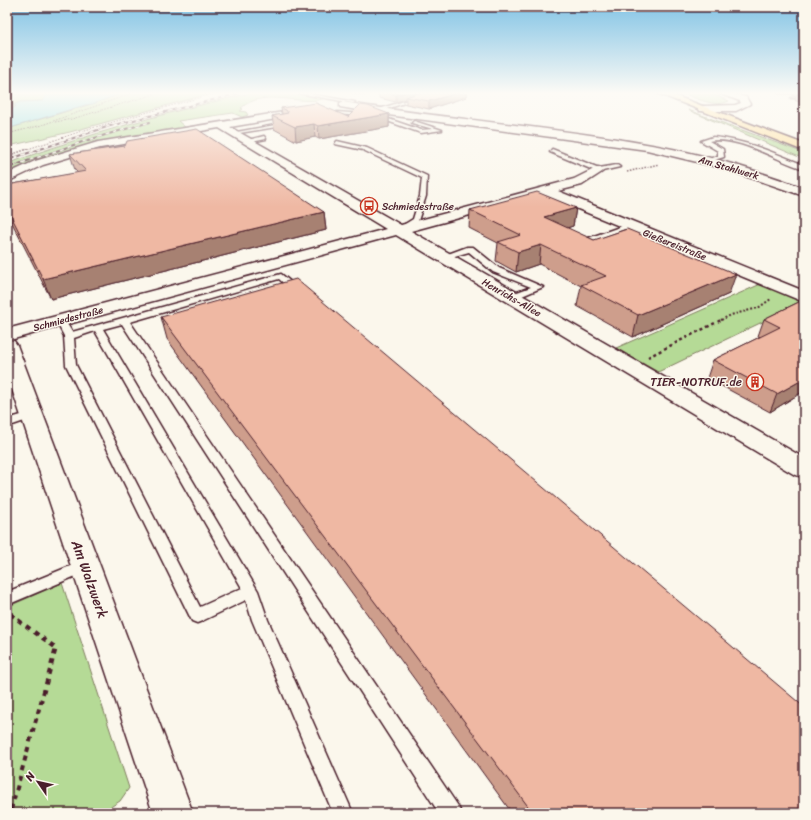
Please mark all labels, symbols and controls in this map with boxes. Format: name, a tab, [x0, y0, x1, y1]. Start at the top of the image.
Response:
street label: Am Stahlwerk	[695, 150, 762, 185]
bus stop icon: Schmiedestraße	[359, 196, 379, 216]
place label: Schmiedestraße	[382, 198, 454, 216]
street label: Gießereistraße	[640, 224, 709, 266]
street label: Henrichs-Allee	[478, 273, 545, 322]
street label: Schmiedestraße	[31, 301, 105, 337]
place label: TIER-NOTRUF.de	[650, 371, 742, 393]
building icon: TIER-NOTRUF.de	[745, 372, 765, 392]
street label: Am Walzwerk	[63, 535, 115, 622]
north arrow	[18, 762, 58, 802]
text: N	[20, 768, 40, 786]

